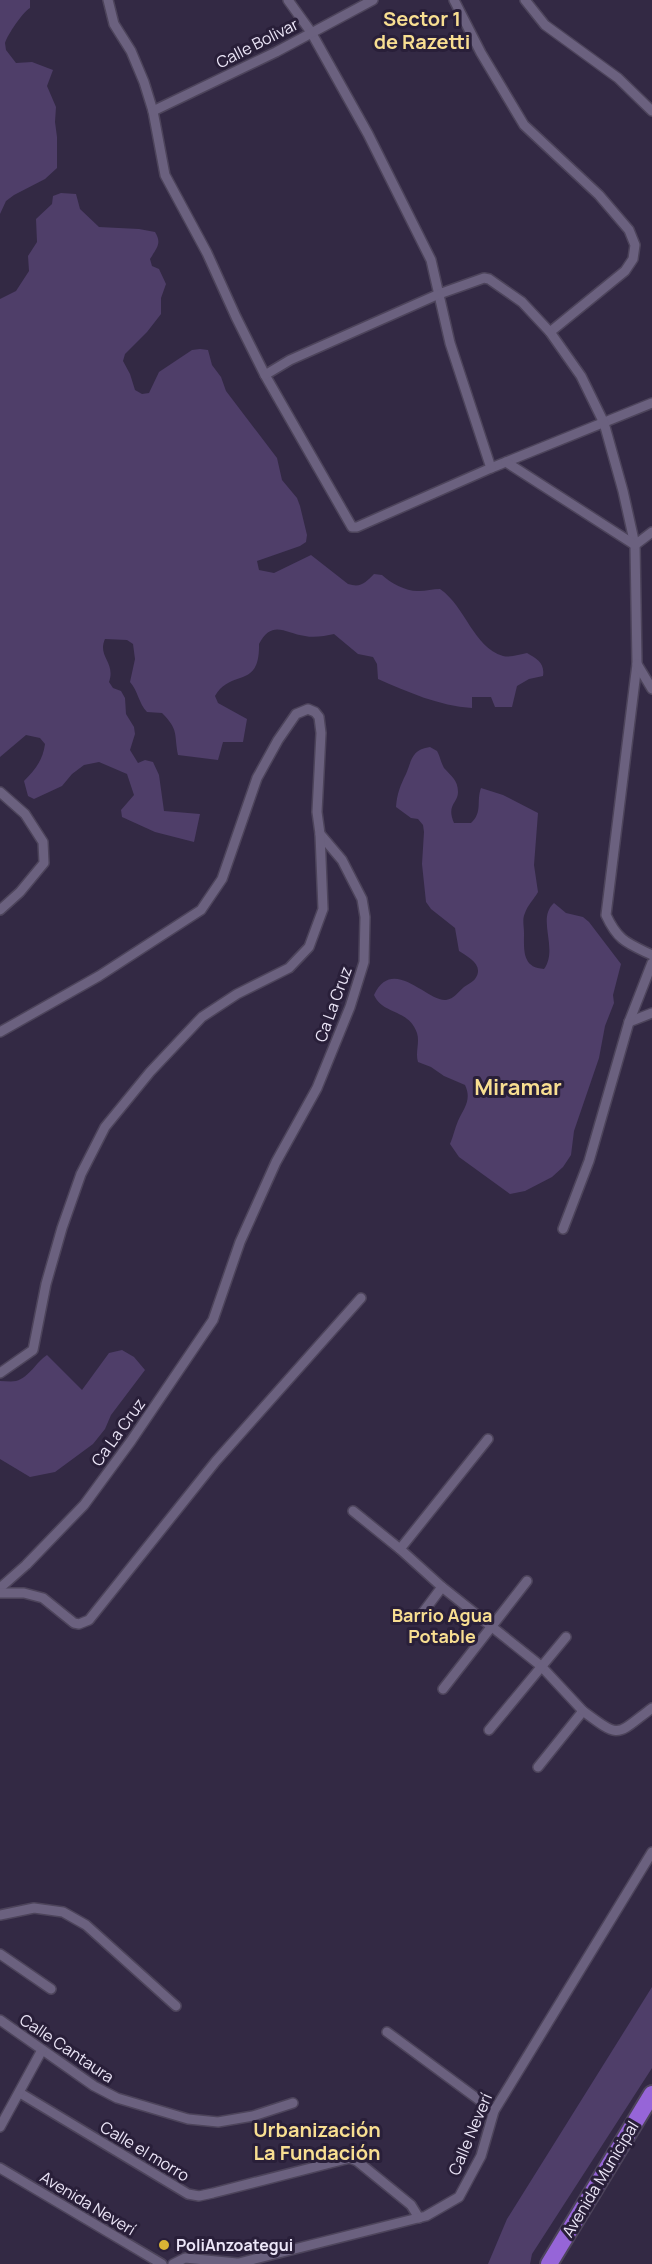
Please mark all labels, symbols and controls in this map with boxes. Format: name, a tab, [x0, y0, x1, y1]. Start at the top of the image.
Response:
district label: Sector 1 de Razetti	[374, 5, 470, 55]
street label: Calle Bolivar	[212, 13, 302, 73]
street label: Ca La Cruz	[309, 963, 357, 1045]
district label: Miramar	[474, 1072, 562, 1102]
street label: Ca La Cruz	[86, 1394, 150, 1470]
district label: Barrio Agua Potable	[392, 1603, 492, 1648]
street label: Calle Cantaura	[16, 2008, 118, 2088]
street label: Calle Neverí	[443, 2089, 497, 2178]
street label: Calle el morro	[96, 2116, 194, 2186]
district label: Urbanización La Fundación	[253, 2116, 381, 2166]
street label: Avenida Municipal	[557, 2117, 643, 2241]
street label: Avenida Neverí	[36, 2166, 140, 2240]
place label: PoliAnzoategui	[176, 2234, 293, 2256]
marker: PoliAnzoategui	[157, 2238, 171, 2252]

